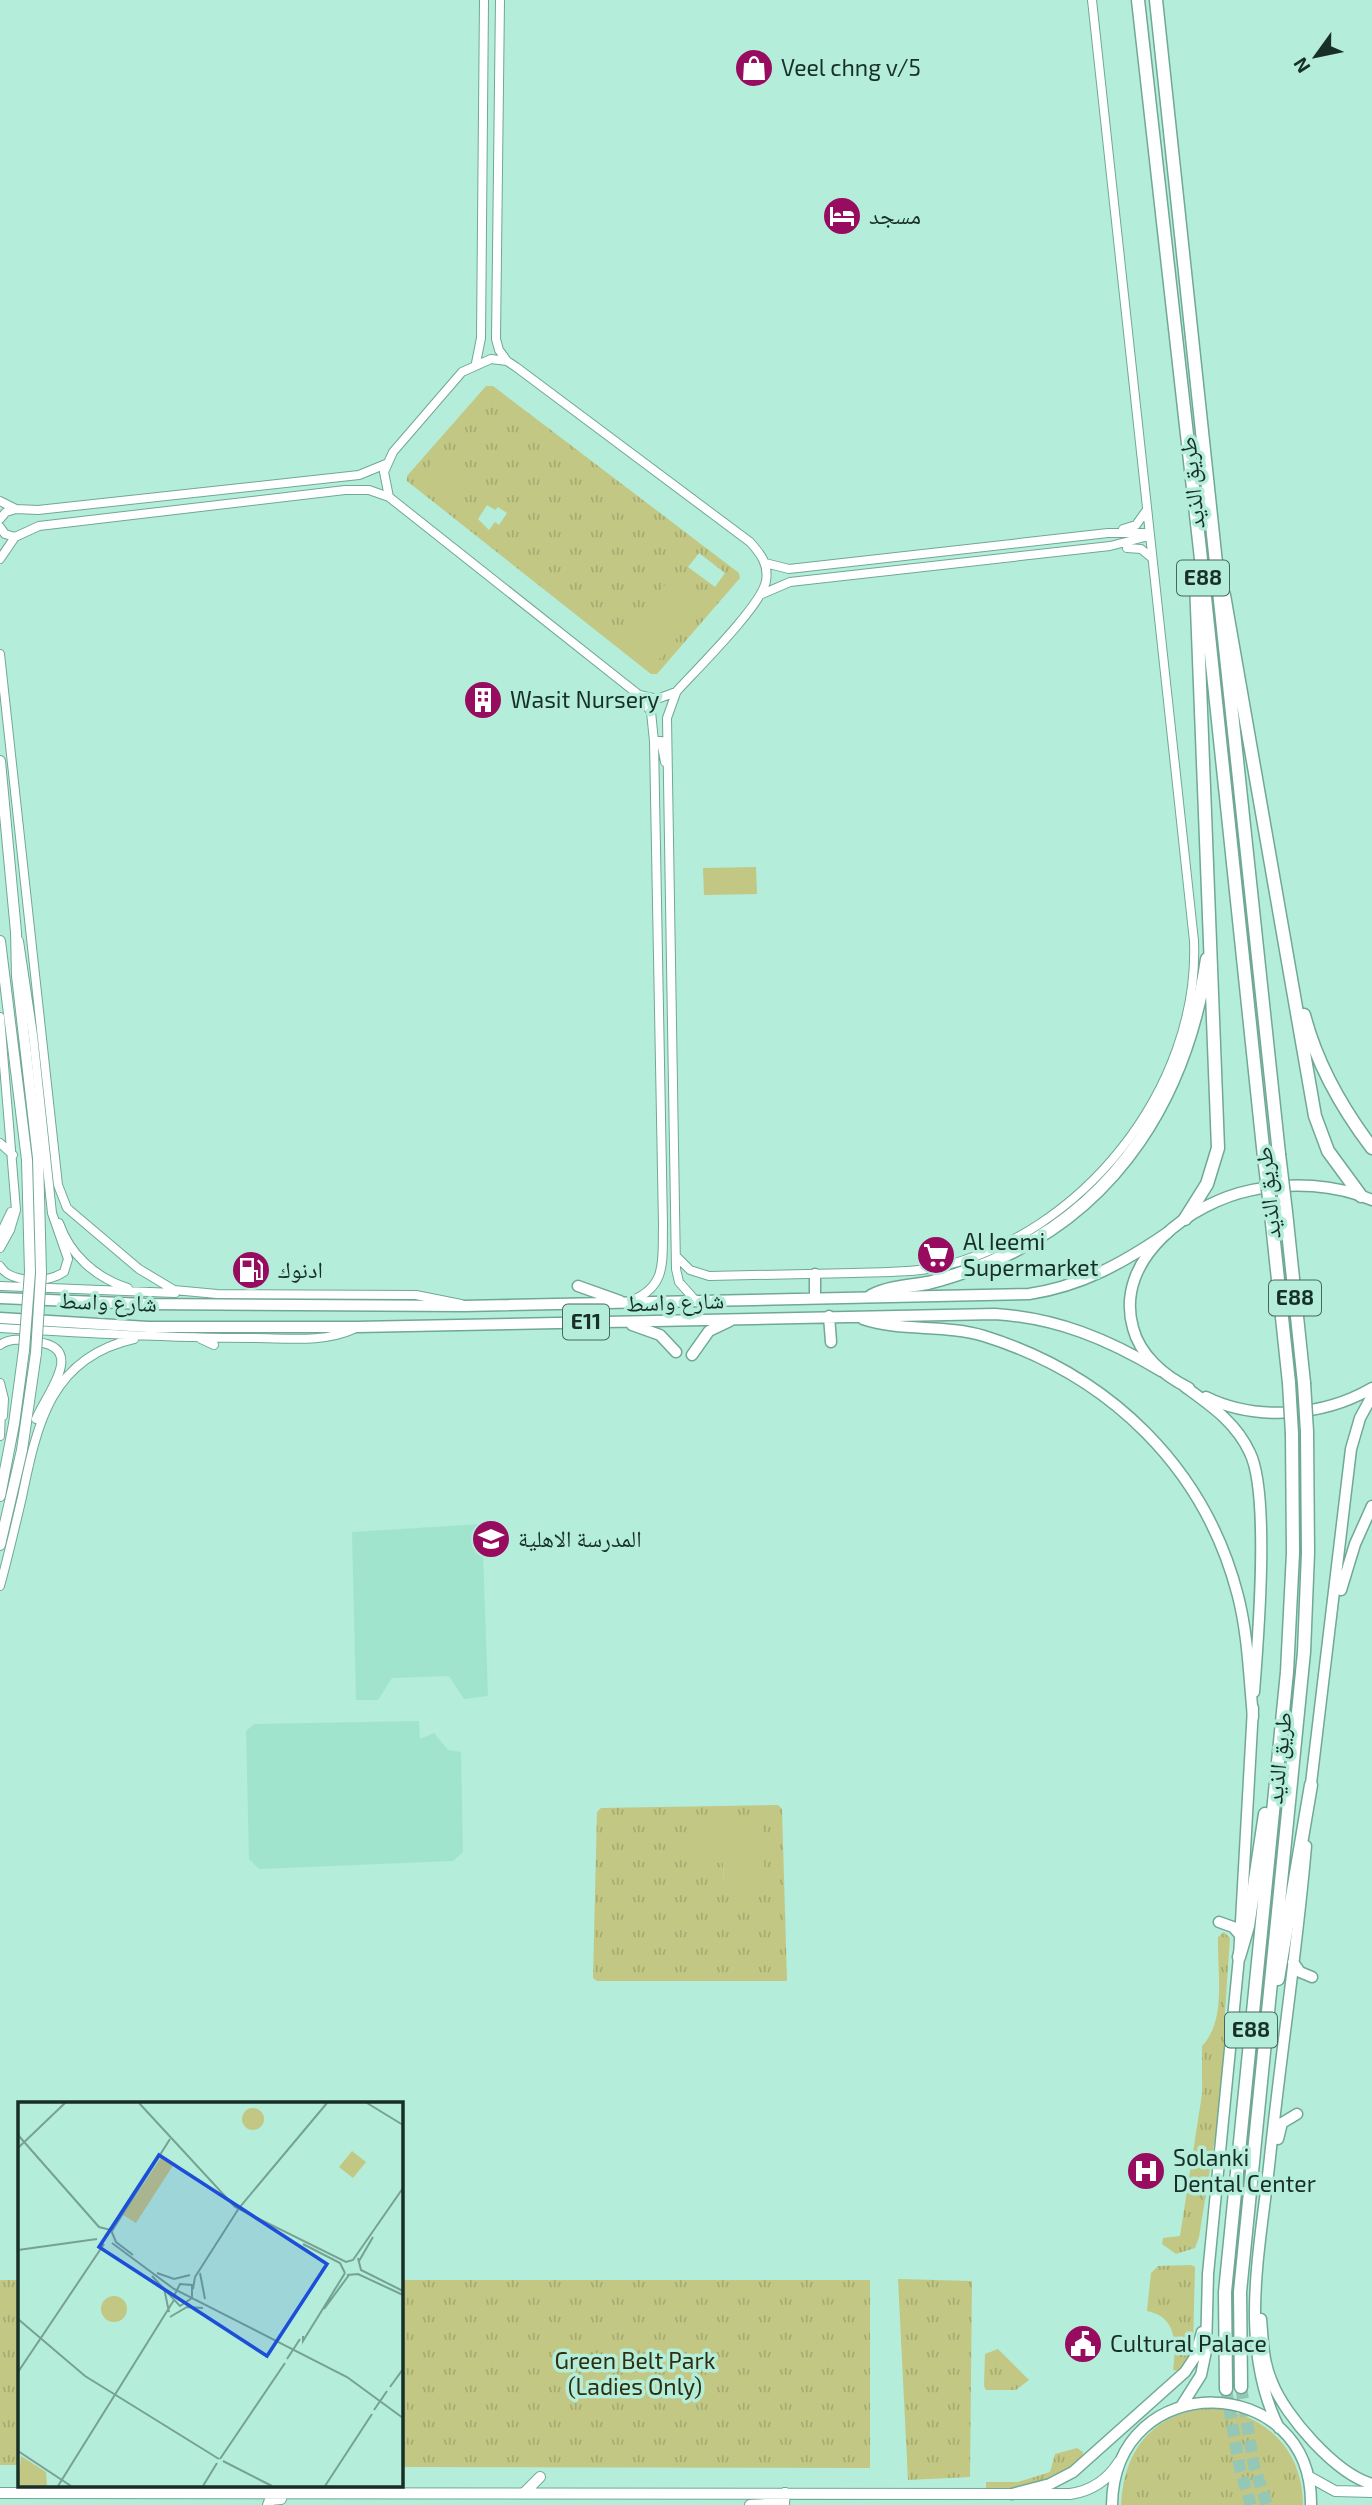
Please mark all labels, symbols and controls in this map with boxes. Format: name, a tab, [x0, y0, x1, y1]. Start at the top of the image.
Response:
north arrow	[1281, 21, 1351, 91]
shop icon: Veel chng v/5	[733, 47, 775, 89]
place label: Veel chng v/5	[781, 53, 921, 81]
text: N	[1288, 54, 1315, 78]
hotel icon: مسجد	[821, 195, 863, 237]
place label: مسجد	[869, 201, 921, 229]
street label: طريق الذيد	[1172, 436, 1211, 530]
road number: E88	[1177, 560, 1229, 596]
building icon: Wasit Nursery	[462, 679, 504, 721]
place label: Wasit Nursery	[510, 685, 659, 713]
street label: طريق الذيد	[1248, 1146, 1287, 1240]
place label: Al Ieemi Supermarket	[963, 1227, 1099, 1281]
supermarket icon: Al Ieemi Supermarket	[915, 1234, 957, 1276]
fuel station icon: ادنوك	[230, 1249, 272, 1291]
place label: ادنوك	[278, 1255, 323, 1283]
road number: E88	[1269, 1280, 1321, 1316]
street label: شارع واسط	[58, 1285, 158, 1319]
street label: شارع واسط	[625, 1285, 725, 1319]
road number: E11	[563, 1304, 609, 1340]
school or university icon: المدرسة الاهلية	[470, 1518, 512, 1560]
place label: المدرسة الاهلية	[518, 1524, 642, 1552]
street label: طريق الذيد	[1259, 1711, 1298, 1805]
road number: E88	[1225, 2012, 1277, 2048]
inset map	[18, 2102, 402, 2488]
place label: Solanki Dental Center	[1173, 2143, 1316, 2197]
hospital icon: Solanki Dental Center	[1125, 2150, 1167, 2192]
public building icon: Cultural Palace	[1062, 2323, 1104, 2365]
place label: Cultural Palace	[1110, 2329, 1267, 2357]
park label: Green Belt Park (Ladies Only)	[555, 2346, 716, 2400]

